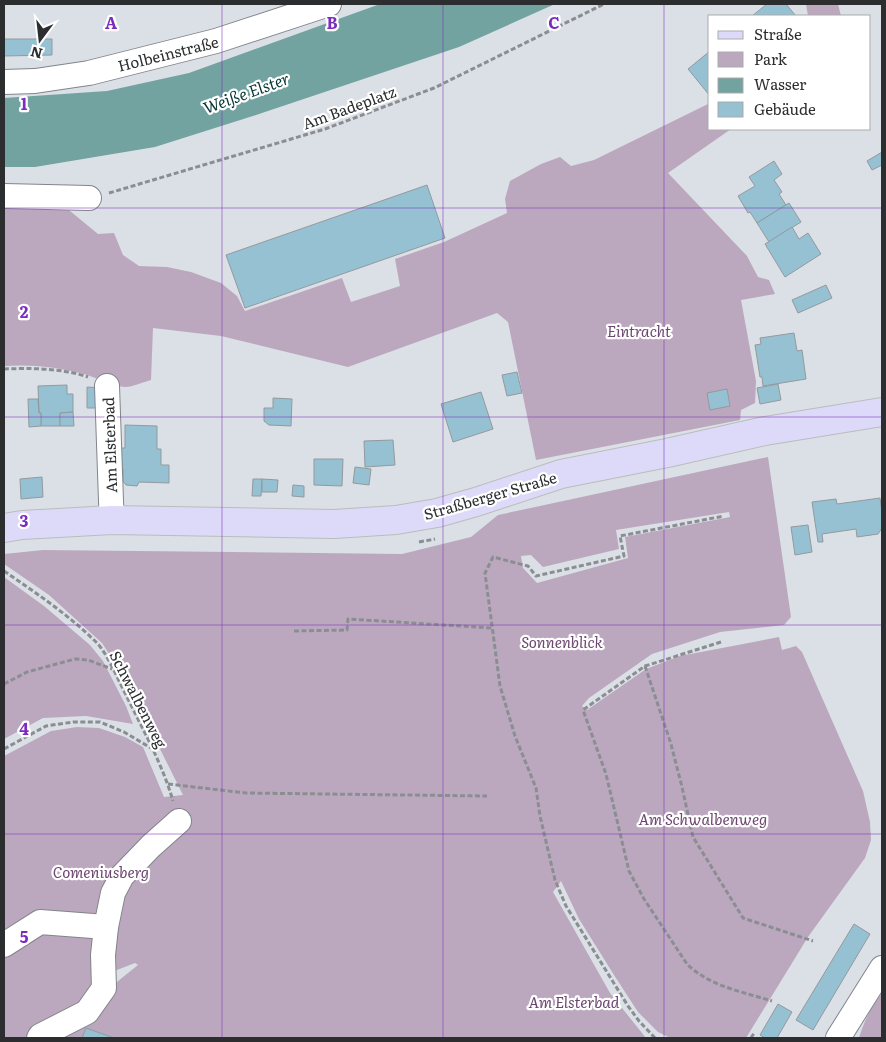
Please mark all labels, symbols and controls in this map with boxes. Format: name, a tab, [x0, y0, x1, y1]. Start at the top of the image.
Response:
text: A	[105, 10, 117, 34]
text: B	[326, 10, 338, 34]
text: C	[548, 10, 560, 34]
north arrow	[15, 15, 65, 65]
legend	[708, 15, 871, 130]
text: Straße	[754, 22, 802, 45]
street label: Holbeinstraße	[115, 29, 221, 77]
text: N	[28, 42, 45, 65]
text: Park	[754, 47, 788, 70]
water label: Weiße Elster	[199, 65, 293, 119]
text: Wasser	[754, 72, 806, 95]
street label: Am Badeplatz	[299, 79, 399, 135]
text: 1	[21, 91, 28, 115]
text: Gebäude	[754, 97, 816, 120]
text: 2	[20, 299, 29, 323]
park label: Eintracht	[607, 319, 671, 342]
street label: Am Elsterbad	[96, 397, 122, 493]
street label: Straßberger Straße	[421, 465, 559, 525]
text: 3	[20, 508, 29, 532]
park label: Sonnenblick	[521, 630, 603, 653]
street label: Schwalbenweg	[105, 646, 174, 752]
text: 4	[19, 716, 29, 740]
park label: Am Schwalbenweg	[639, 807, 767, 830]
park label: Comeniusberg	[53, 860, 149, 883]
text: 5	[20, 924, 29, 948]
park label: Am Elsterbad	[529, 990, 620, 1013]

